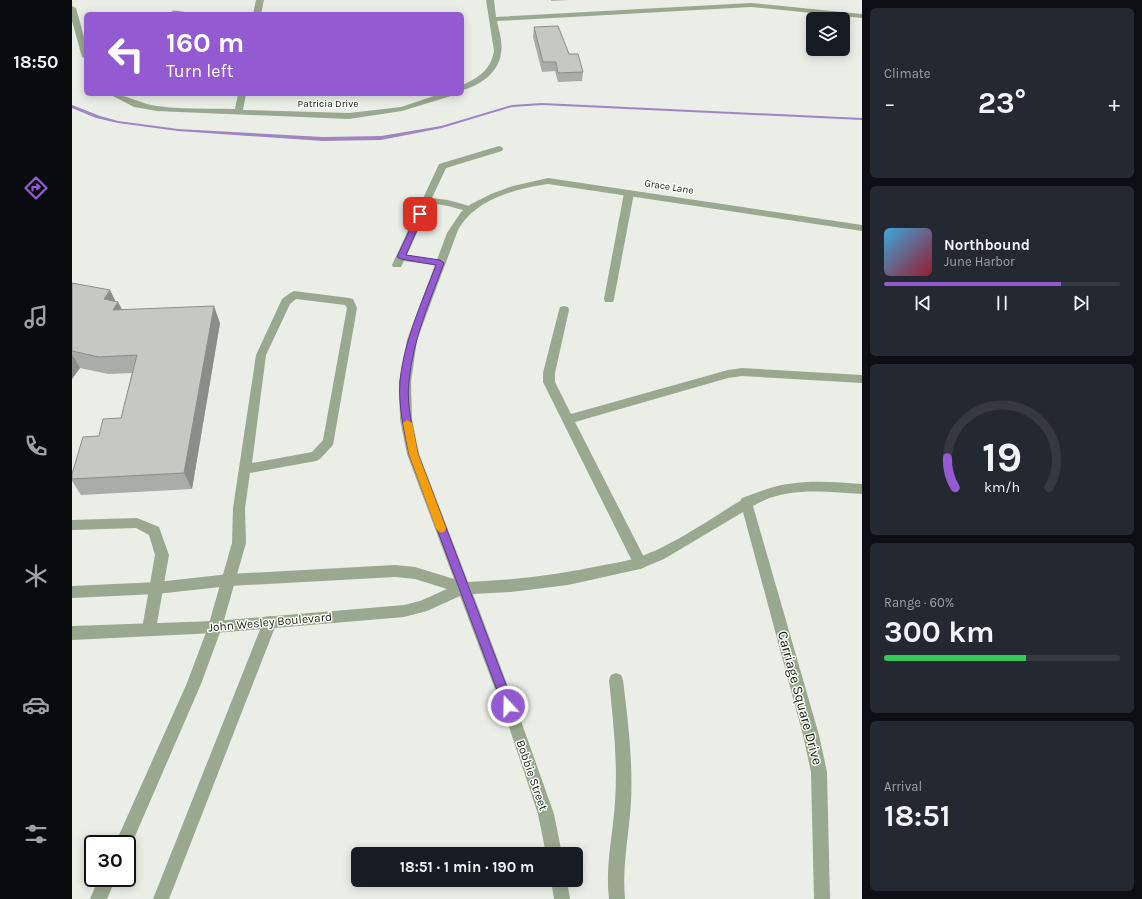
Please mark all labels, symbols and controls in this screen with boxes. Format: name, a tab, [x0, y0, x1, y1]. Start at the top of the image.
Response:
map controls	[806, 12, 850, 56]
button: layers	[806, 12, 850, 56]
text: 160 m	[166, 26, 244, 59]
icon: left	[100, 28, 152, 80]
text: 18:50	[14, 51, 58, 73]
text: Turn left	[166, 60, 234, 82]
text: Climate	[884, 66, 930, 81]
text: 23°	[978, 85, 1026, 121]
text: −	[884, 91, 896, 117]
text: +	[1108, 91, 1120, 117]
street label: Patricia Drive	[298, 98, 358, 110]
icon: directions	[22, 174, 50, 202]
street label: Grace Lane	[644, 177, 694, 197]
pin	[403, 197, 437, 231]
icon: arrive	[409, 203, 431, 225]
text: Northbound	[944, 236, 1030, 254]
text: June Harbor	[944, 254, 1015, 269]
icon: previous	[912, 292, 934, 314]
icon: pause	[991, 292, 1013, 314]
icon: next	[1070, 292, 1092, 314]
icon: music	[22, 303, 50, 331]
icon: phone	[22, 432, 50, 460]
text: 19	[982, 432, 1022, 480]
text: km/h	[984, 478, 1020, 495]
icon: climate	[22, 562, 50, 590]
text: Range · 60%	[884, 595, 954, 610]
street label: John Wesley Boulevard	[207, 610, 333, 634]
text: 300 km	[884, 614, 994, 650]
street label: Carriage Square Drive	[774, 629, 826, 767]
position arrow	[487, 685, 529, 727]
icon: car	[22, 691, 50, 719]
street label: Bobbie Street	[513, 738, 551, 813]
text: Arrival	[884, 779, 922, 794]
text: 18:51	[884, 798, 950, 834]
icon: filters	[22, 820, 50, 848]
speed limit sign: 30	[84, 835, 136, 887]
text: 18:51 · 1 min · 190 m	[400, 858, 534, 876]

